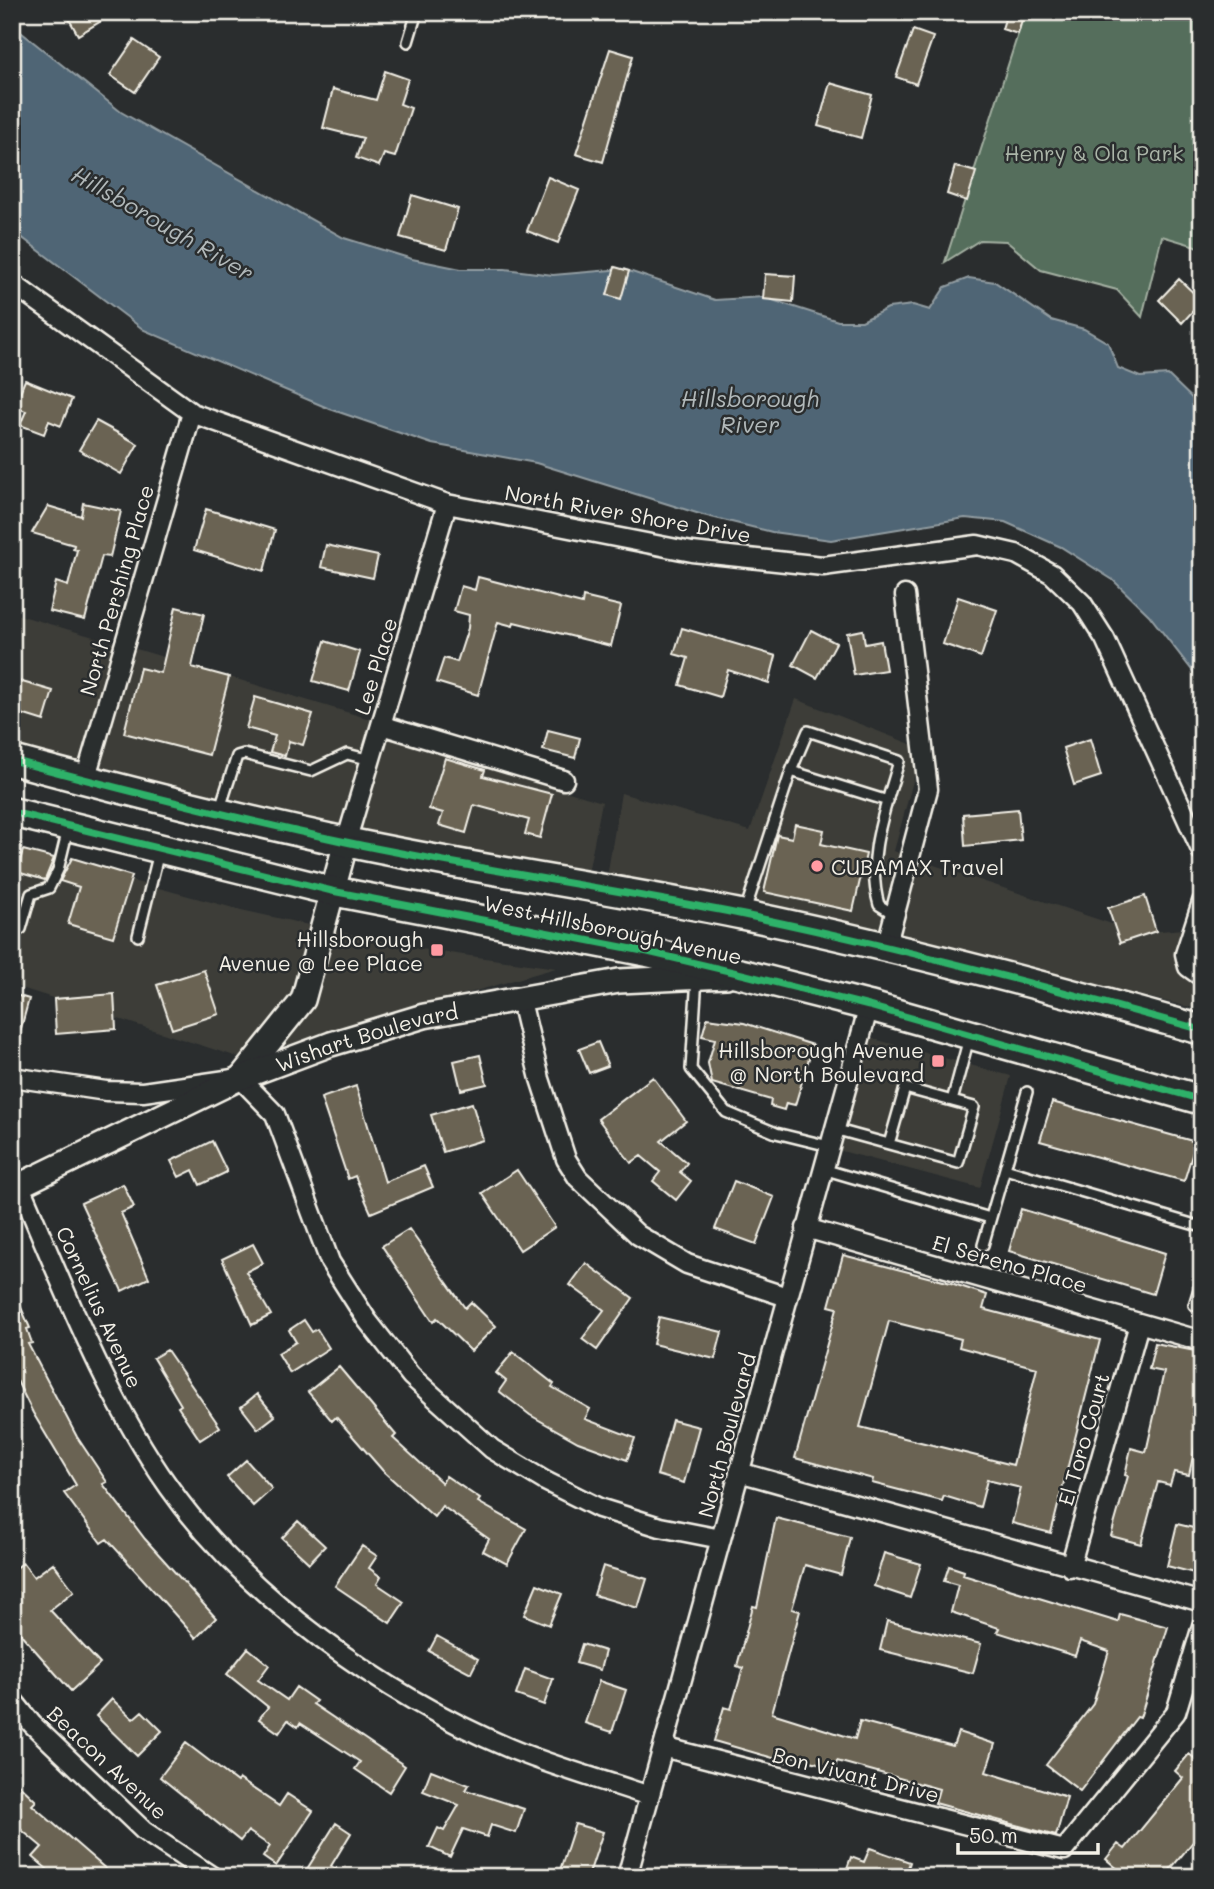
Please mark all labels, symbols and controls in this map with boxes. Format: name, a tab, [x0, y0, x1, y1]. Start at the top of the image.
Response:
park label: Henry & Ola Park	[1004, 139, 1184, 166]
water label: Hillsborough River	[66, 159, 260, 287]
water label: Hillsborough River	[681, 383, 819, 439]
street label: North River Shore Drive	[503, 478, 753, 548]
street label: North Pershing Place	[73, 481, 159, 699]
street label: Lee Place	[347, 614, 403, 718]
place label: CUBAMAX Travel	[831, 853, 1004, 880]
marker: CUBAMAX Travel	[809, 858, 825, 874]
street label: West Hillsborough Avenue	[481, 888, 745, 970]
place label: Hillsborough Avenue @ Lee Place	[218, 925, 423, 976]
marker: Hillsborough Avenue @ Lee Place	[429, 942, 445, 958]
street label: Wishart Boulevard	[271, 997, 460, 1077]
place label: Hillsborough Avenue @ North Boulevard	[718, 1036, 924, 1087]
marker: Hillsborough Avenue @ North Boulevard	[930, 1053, 946, 1069]
street label: Cornelius Avenue	[51, 1222, 149, 1392]
street label: El Sereno Place	[930, 1228, 1090, 1298]
street label: North Boulevard	[691, 1350, 761, 1520]
street label: El Toro Court	[1051, 1370, 1115, 1508]
street label: Beacon Avenue	[42, 1699, 174, 1825]
street label: Bon Vivant Drive	[770, 1740, 942, 1808]
scale bar	[958, 1812, 1098, 1856]
text: 50 m	[969, 1821, 1018, 1848]

